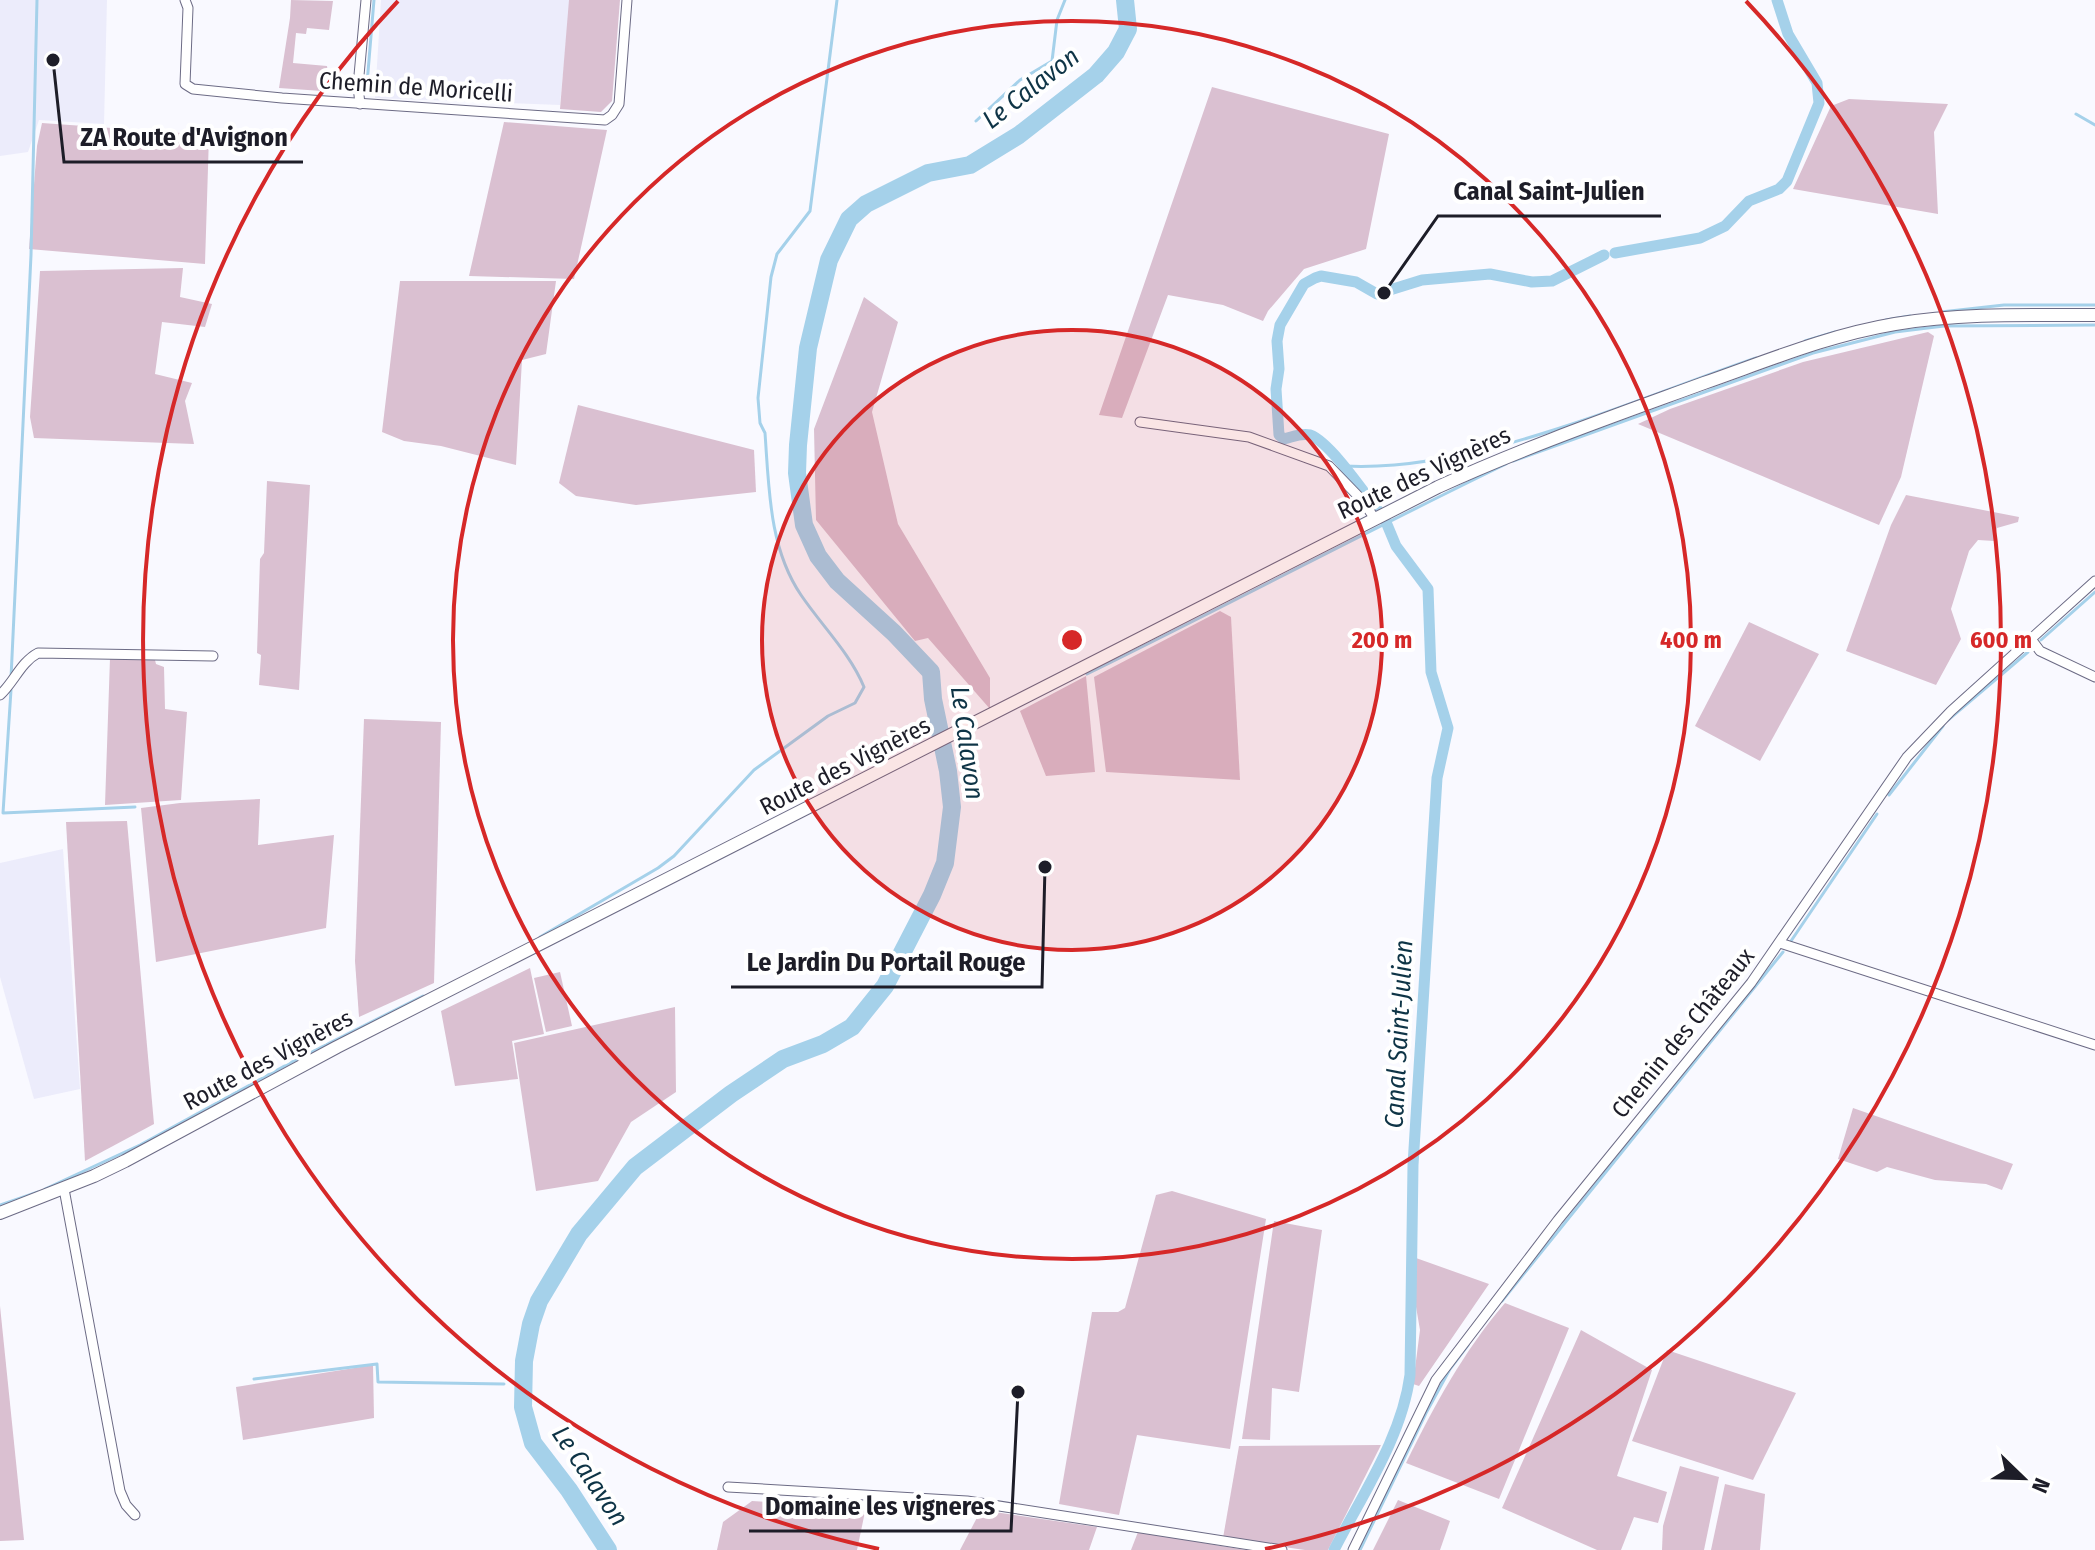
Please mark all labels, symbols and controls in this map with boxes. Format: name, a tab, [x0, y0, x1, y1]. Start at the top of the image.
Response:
water label: Le Calavon	[977, 41, 1085, 135]
street label: Chemin de Moricelli	[318, 66, 514, 108]
callout: ZA Route d'Avignon	[64, 112, 303, 162]
text: ZA Route d'Avignon	[80, 122, 288, 153]
callout: Canal Saint-Julien	[1438, 166, 1661, 216]
text: Canal Saint-Julien	[1453, 176, 1645, 207]
street label: Route des Vignères	[1333, 421, 1515, 525]
centre of rings	[1058, 626, 1086, 654]
text: 200 m	[1351, 626, 1412, 654]
text: 400 m	[1660, 626, 1722, 654]
text: 600 m	[1970, 626, 2032, 654]
water label: Le Calavon	[944, 684, 990, 802]
street label: Route des Vignères	[755, 711, 935, 821]
callout: Le Jardin Du Portail Rouge	[731, 937, 1042, 987]
water label: Canal Saint-Julien	[1379, 939, 1419, 1129]
street label: Chemin des Châteaux	[1606, 942, 1760, 1123]
text: Le Jardin Du Portail Rouge	[747, 947, 1025, 978]
street label: Route des Vignères	[179, 1004, 357, 1116]
water label: Le Calavon	[545, 1420, 635, 1532]
north arrow	[1983, 1438, 2063, 1518]
text: N	[2026, 1474, 2056, 1497]
callout: Domaine les vigneres	[749, 1481, 1011, 1531]
text: Domaine les vigneres	[765, 1491, 995, 1522]

